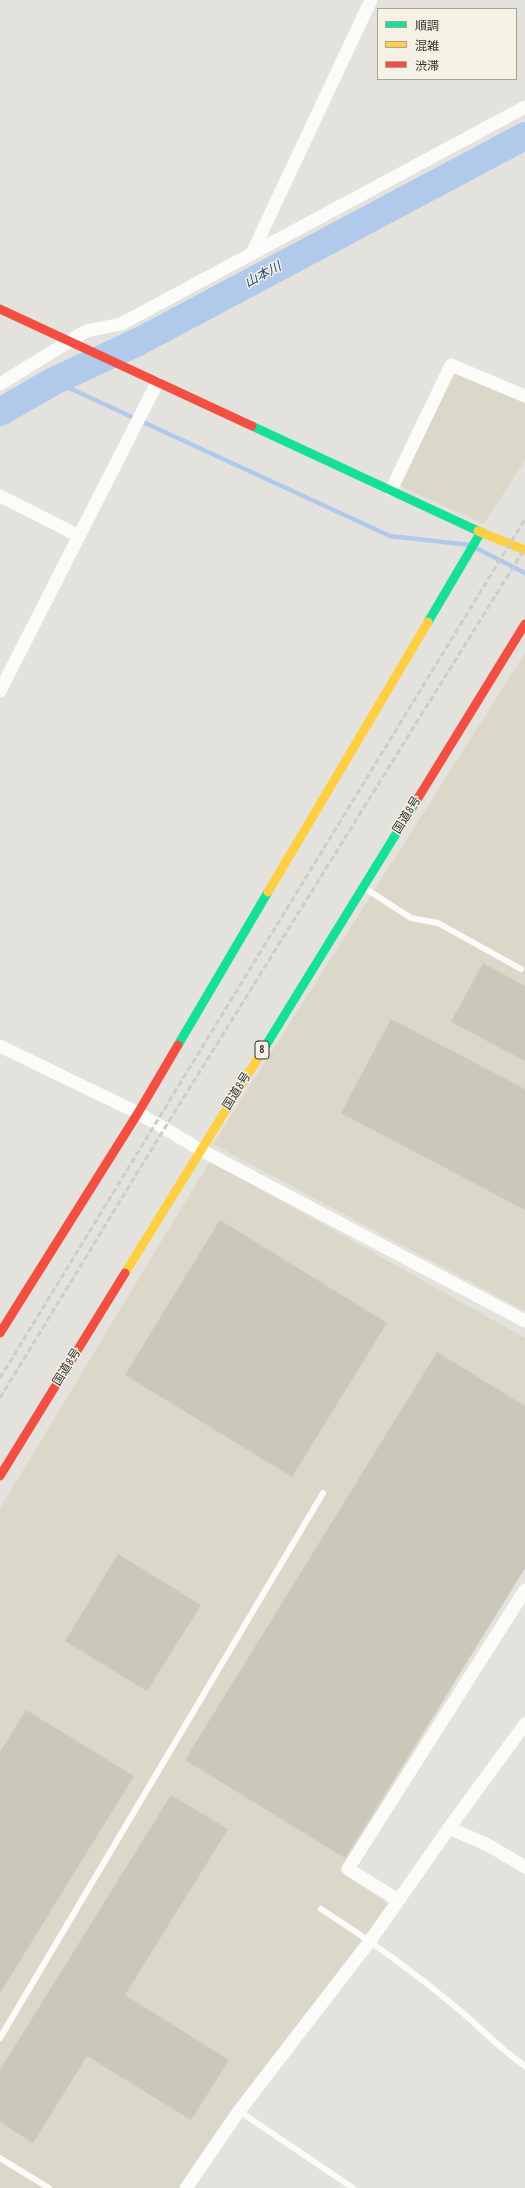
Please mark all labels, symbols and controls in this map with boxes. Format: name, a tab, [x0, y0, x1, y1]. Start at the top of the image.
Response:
legend	[377, 8, 517, 80]
text: 順調	[415, 18, 439, 33]
text: 混雑	[415, 38, 439, 53]
text: 渋滞	[415, 58, 439, 73]
water label: 山本川	[242, 259, 284, 291]
street label: 国道8号	[390, 794, 424, 836]
road number: 8	[255, 1041, 269, 1059]
street label: 国道8号	[220, 1070, 254, 1112]
street label: 国道8号	[50, 1346, 84, 1388]

